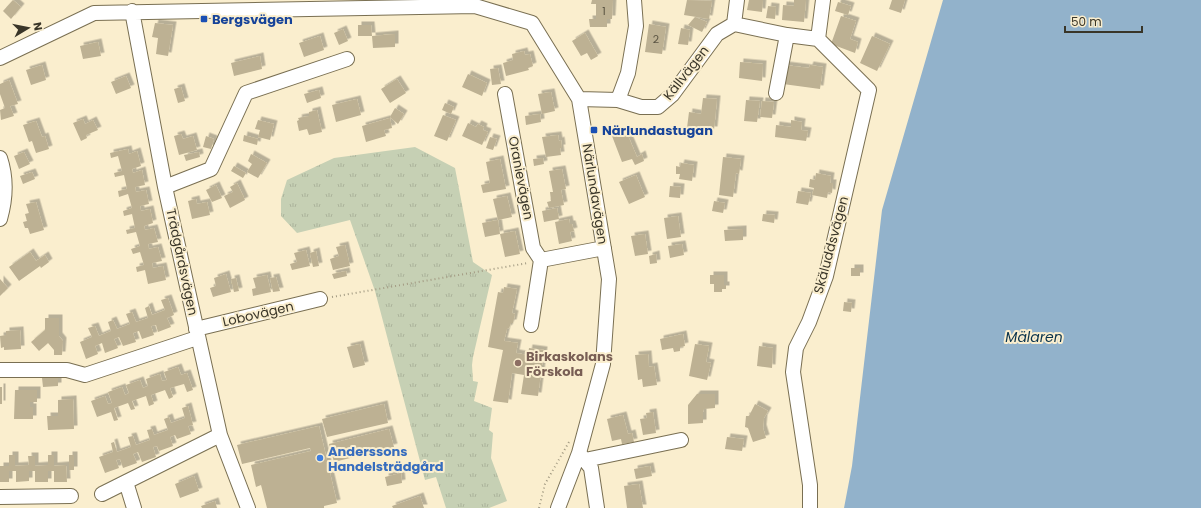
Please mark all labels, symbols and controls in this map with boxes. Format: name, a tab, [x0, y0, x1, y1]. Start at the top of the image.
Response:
house number: 1	[602, 3, 606, 19]
north arrow	[8, 8, 48, 48]
scale bar	[1065, 8, 1142, 34]
place label: Bergsvägen	[212, 10, 293, 29]
text: 50 m	[1071, 13, 1102, 30]
marker: Bergsvägen	[199, 14, 209, 24]
text: N	[29, 21, 46, 32]
house number: 2	[653, 31, 659, 47]
street label: Källvägen	[659, 42, 713, 104]
place label: Närlundastugan	[602, 121, 713, 140]
marker: Närlundastugan	[589, 125, 599, 135]
street label: Oranievägen	[504, 135, 538, 221]
street label: Närlundavägen	[578, 142, 612, 246]
street label: Skäluddsvägen	[809, 194, 853, 296]
street label: Trädgårdsvägen	[161, 207, 203, 317]
street label: Lobovägen	[221, 297, 295, 331]
water label: Mälaren	[1005, 327, 1063, 347]
place label: Birkaskolans Förskola	[526, 347, 613, 381]
marker: Birkaskolans Förskola	[513, 358, 523, 368]
place label: Anderssons Handelsträdgård	[328, 442, 444, 476]
marker: Anderssons Handelsträdgård	[315, 453, 325, 463]

